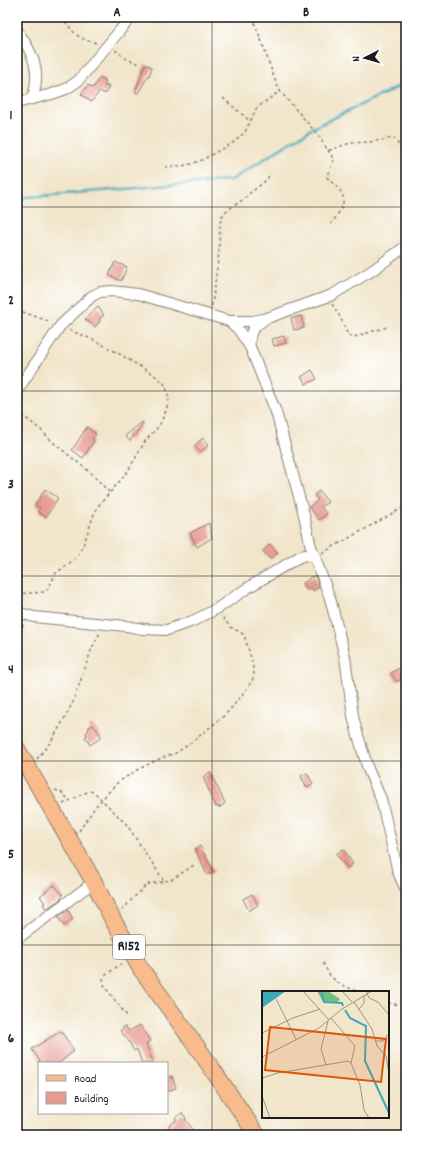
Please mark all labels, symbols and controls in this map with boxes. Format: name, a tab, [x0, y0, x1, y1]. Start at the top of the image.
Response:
text: A	[113, 4, 121, 23]
text: B	[303, 4, 309, 23]
north arrow	[345, 38, 385, 78]
text: N	[349, 55, 365, 62]
text: 1	[10, 107, 13, 126]
text: 2	[8, 292, 14, 311]
text: 3	[8, 476, 14, 495]
text: 4	[8, 661, 14, 680]
text: 5	[8, 846, 14, 865]
road number: R152	[113, 935, 145, 959]
inset map	[262, 991, 389, 1118]
text: 6	[8, 1030, 15, 1049]
legend	[38, 1062, 168, 1114]
text: Road	[74, 1071, 96, 1088]
text: Building	[74, 1091, 109, 1108]

